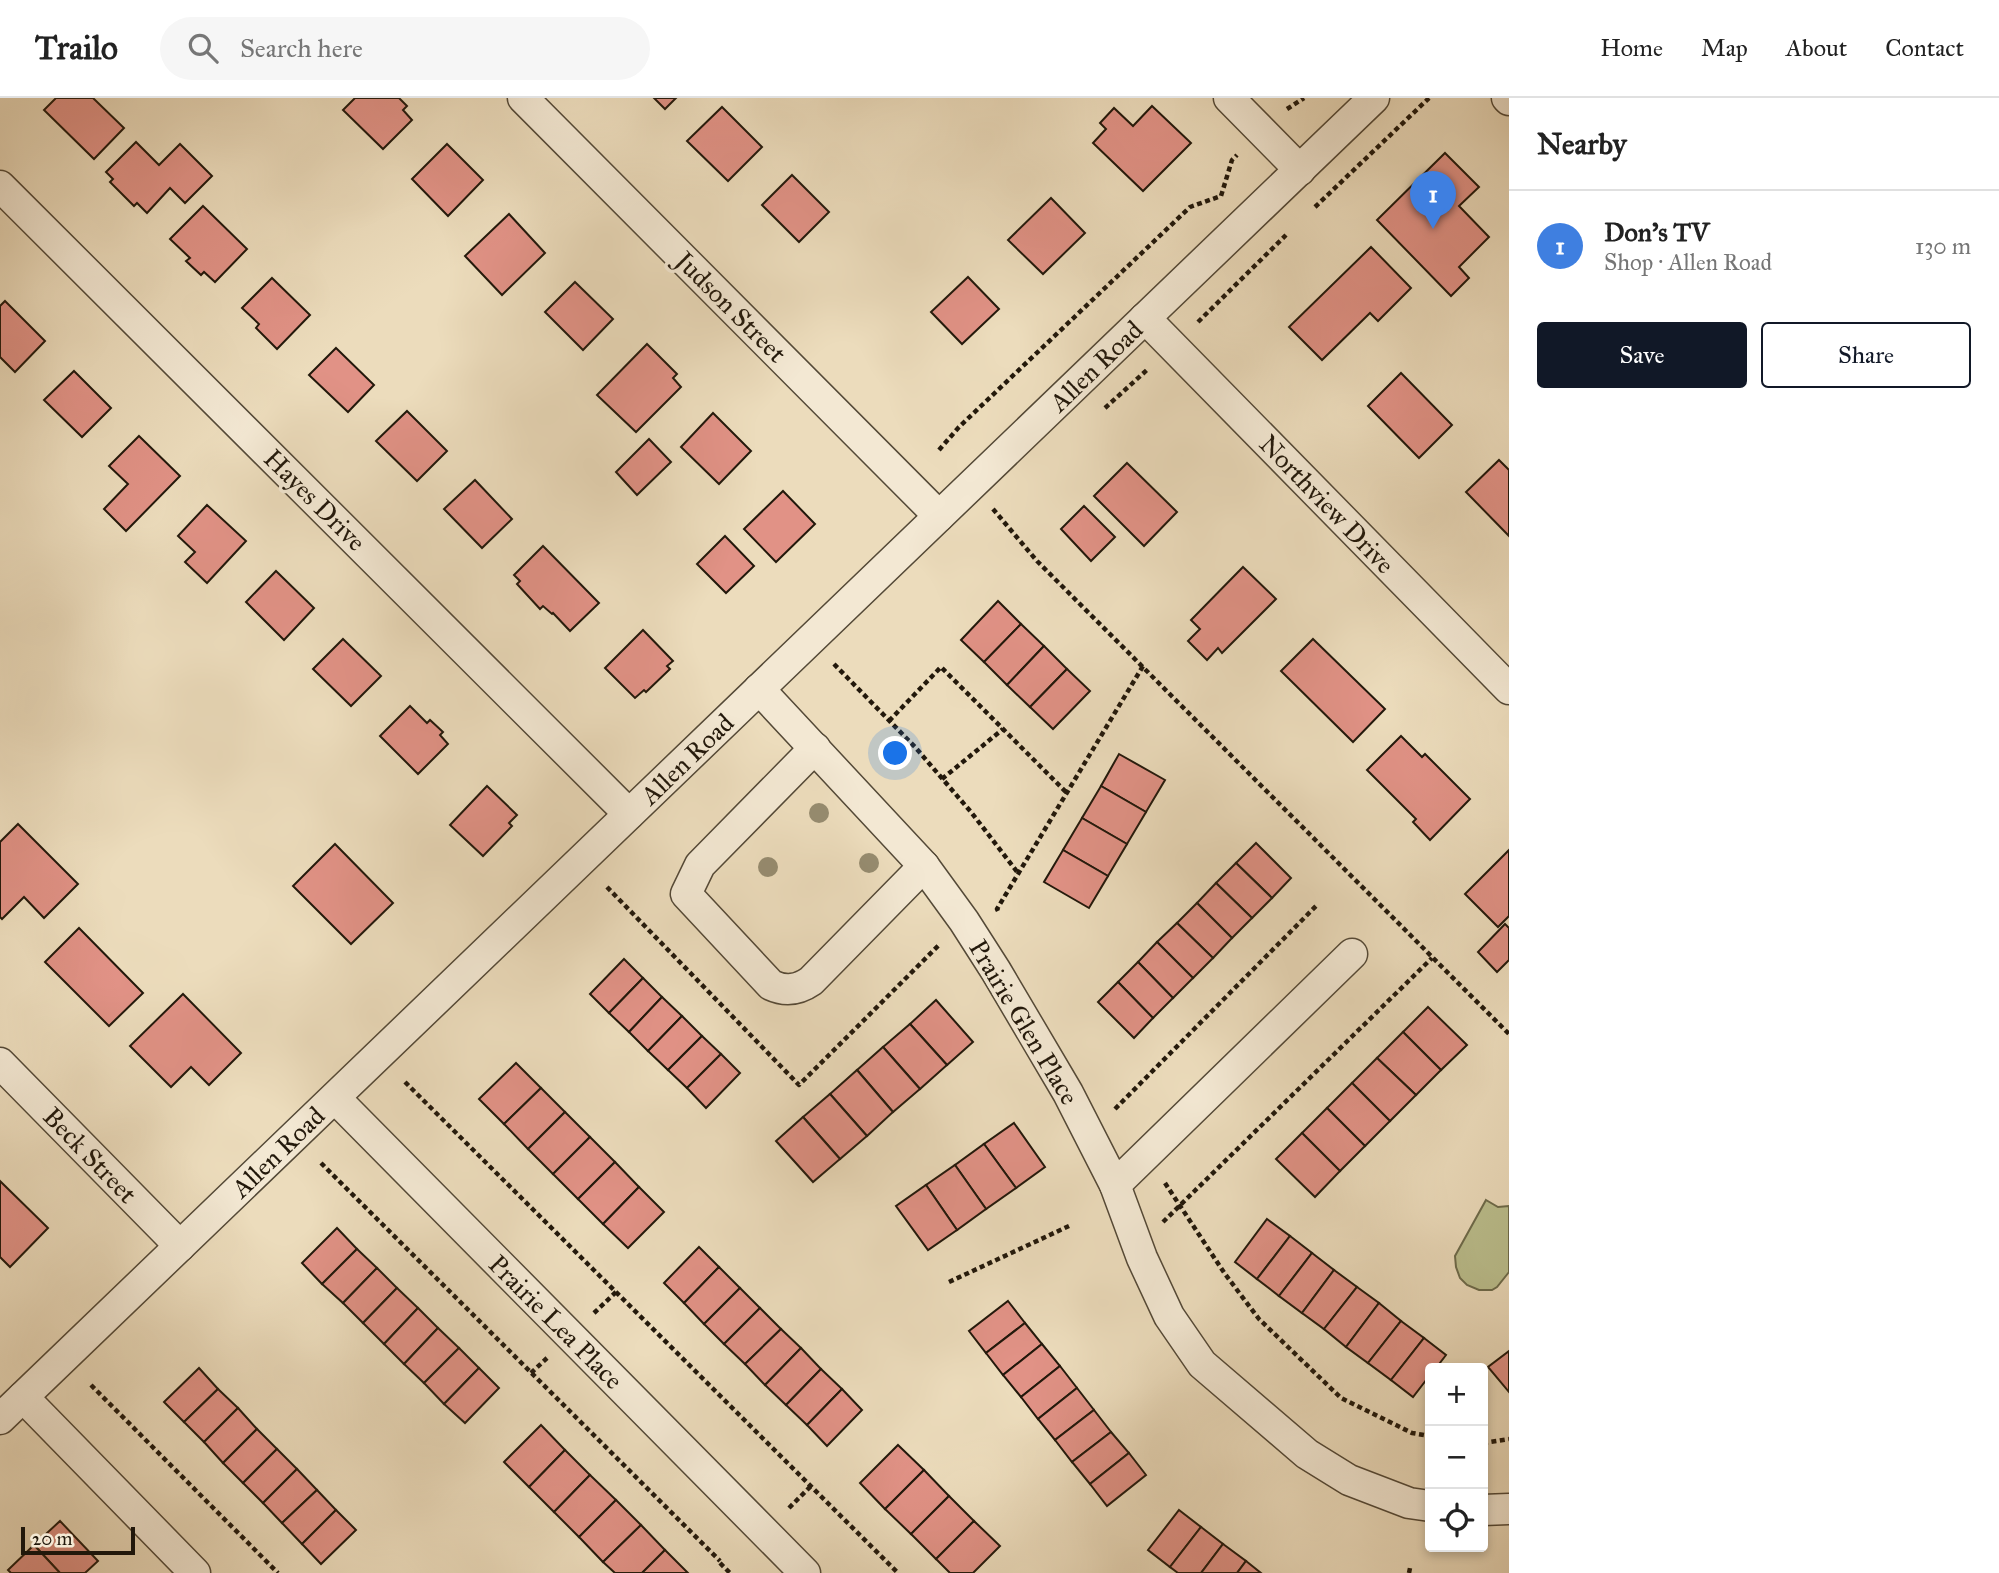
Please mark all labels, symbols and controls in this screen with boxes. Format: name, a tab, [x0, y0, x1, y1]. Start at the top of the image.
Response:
search box	[160, 17, 650, 80]
text: Trailo	[35, 28, 118, 68]
icon: search	[184, 29, 222, 67]
text: Search here	[240, 32, 363, 64]
text: Home	[1600, 33, 1663, 63]
text: Map	[1701, 33, 1748, 63]
text: About	[1786, 33, 1847, 63]
text: Contact	[1885, 33, 1964, 63]
text: Nearby	[1537, 126, 1627, 162]
pin: 1	[1410, 171, 1456, 229]
text: Don's TV	[1604, 216, 1709, 248]
text: 1	[1555, 232, 1565, 260]
text: 130 m	[1915, 232, 1971, 260]
street label: Judson Street	[667, 243, 793, 369]
text: Shop · Allen Road	[1604, 248, 1772, 276]
street label: Allen Road	[1042, 314, 1149, 419]
button: Save	[1537, 322, 1747, 388]
button: Share	[1761, 322, 1971, 388]
street label: Northview Drive	[1253, 428, 1401, 580]
street label: Hayes Drive	[257, 442, 373, 558]
street label: Allen Road	[633, 707, 740, 812]
your location	[878, 736, 912, 770]
street label: Prairie Glen Place	[962, 934, 1086, 1111]
street label: Beck Street	[36, 1100, 144, 1210]
street label: Allen Road	[224, 1100, 331, 1205]
street label: Prairie Lea Place	[482, 1248, 630, 1396]
map controls	[1425, 1363, 1488, 1552]
button: +	[1425, 1363, 1488, 1426]
button: −	[1425, 1426, 1488, 1489]
button: locate	[1425, 1489, 1488, 1552]
scale bar	[21, 1524, 135, 1556]
text: 20 m	[32, 1527, 73, 1550]

